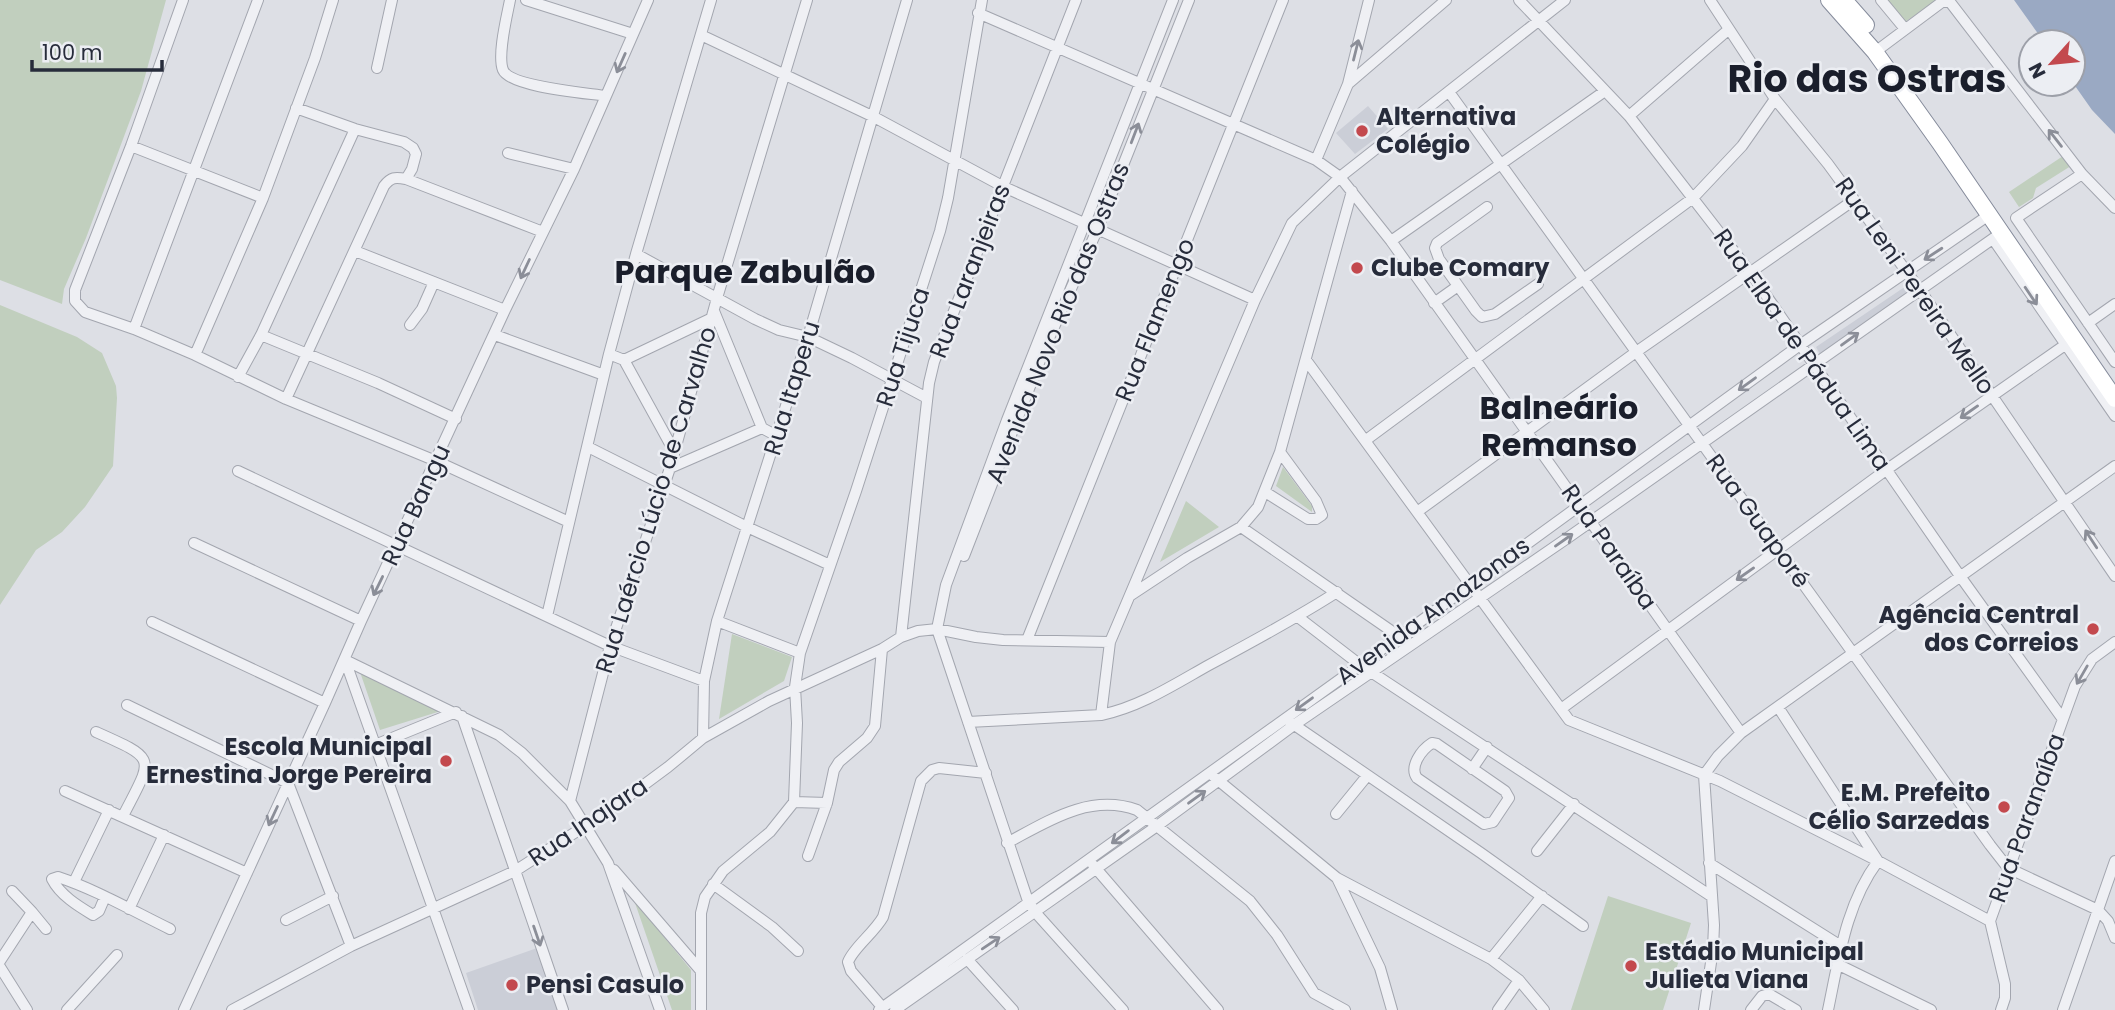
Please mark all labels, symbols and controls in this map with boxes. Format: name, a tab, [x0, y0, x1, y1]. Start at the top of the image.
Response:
scale bar	[32, 28, 161, 72]
north arrow	[2017, 28, 2087, 98]
text: 100 m	[42, 38, 102, 67]
one-way arrow	[1350, 39, 1363, 62]
one-way arrow	[614, 51, 627, 73]
district label: Rio das Ostras	[1728, 52, 2006, 105]
text: N	[2022, 58, 2053, 83]
place label: Alternativa Colégio	[1376, 100, 1516, 161]
one-way arrow	[1129, 123, 1142, 144]
marker: Alternativa Colégio	[1354, 123, 1370, 139]
one-way arrow	[2047, 129, 2062, 148]
street label: Avenida Novo Rio das Ostras	[978, 157, 1137, 488]
street label: Rua Leni Pereira Mello	[1828, 170, 2003, 401]
street label: Rua Laranjeiras	[921, 179, 1018, 363]
street label: Rua Elba de Pádua Lima	[1706, 222, 1899, 477]
street label: Rua Flamengo	[1107, 233, 1202, 406]
one-way arrow	[1924, 246, 1943, 261]
district label: Parque Zabulão	[615, 249, 875, 294]
place label: Clube Comary	[1371, 251, 1550, 284]
one-way arrow	[518, 258, 532, 279]
marker: Clube Comary	[1349, 260, 1365, 276]
street label: Rua Tijuca	[868, 283, 937, 411]
one-way arrow	[2024, 285, 2038, 305]
street label: Rua Itaperu	[755, 317, 828, 459]
street label: Rua Laércio Lúcio de Carvalho	[587, 323, 724, 677]
one-way arrow	[1840, 332, 1859, 347]
one-way arrow	[1738, 377, 1756, 392]
district label: Balneário Remanso	[1480, 385, 1638, 467]
one-way arrow	[1960, 405, 1979, 419]
street label: Rua Bangu	[373, 439, 458, 571]
street label: Rua Guaporé	[1699, 447, 1818, 594]
street label: Rua Paraíba	[1554, 477, 1665, 616]
street label: Avenida Amazonas	[1329, 529, 1536, 692]
one-way arrow	[2084, 530, 2098, 550]
one-way arrow	[1554, 533, 1573, 547]
one-way arrow	[1736, 567, 1755, 581]
one-way arrow	[370, 575, 384, 596]
place label: Agência Central dos Correios	[1878, 598, 2079, 659]
marker: Agência Central dos Correios	[2085, 621, 2101, 637]
one-way arrow	[2075, 664, 2089, 684]
one-way arrow	[1295, 697, 1314, 711]
street label: Rua Paranaíba	[1981, 729, 2072, 907]
place label: Escola Municipal Ernestina Jorge Pereira	[146, 730, 432, 791]
marker: Escola Municipal Ernestina Jorge Pereira	[438, 753, 454, 769]
street label: Rua Inajara	[522, 769, 654, 874]
place label: E.M. Prefeito Célio Sarzedas	[1808, 776, 1990, 837]
one-way arrow	[1187, 790, 1206, 804]
marker: E.M. Prefeito Célio Sarzedas	[1996, 799, 2012, 815]
one-way arrow	[266, 804, 279, 826]
one-way arrow	[1111, 830, 1130, 845]
one-way arrow	[532, 924, 544, 946]
place label: Estádio Municipal Julieta Viana	[1645, 935, 1864, 996]
one-way arrow	[981, 936, 1000, 950]
marker: Estádio Municipal Julieta Viana	[1623, 958, 1639, 974]
place label: Pensi Casulo	[526, 968, 684, 1001]
marker: Pensi Casulo	[504, 977, 520, 993]

